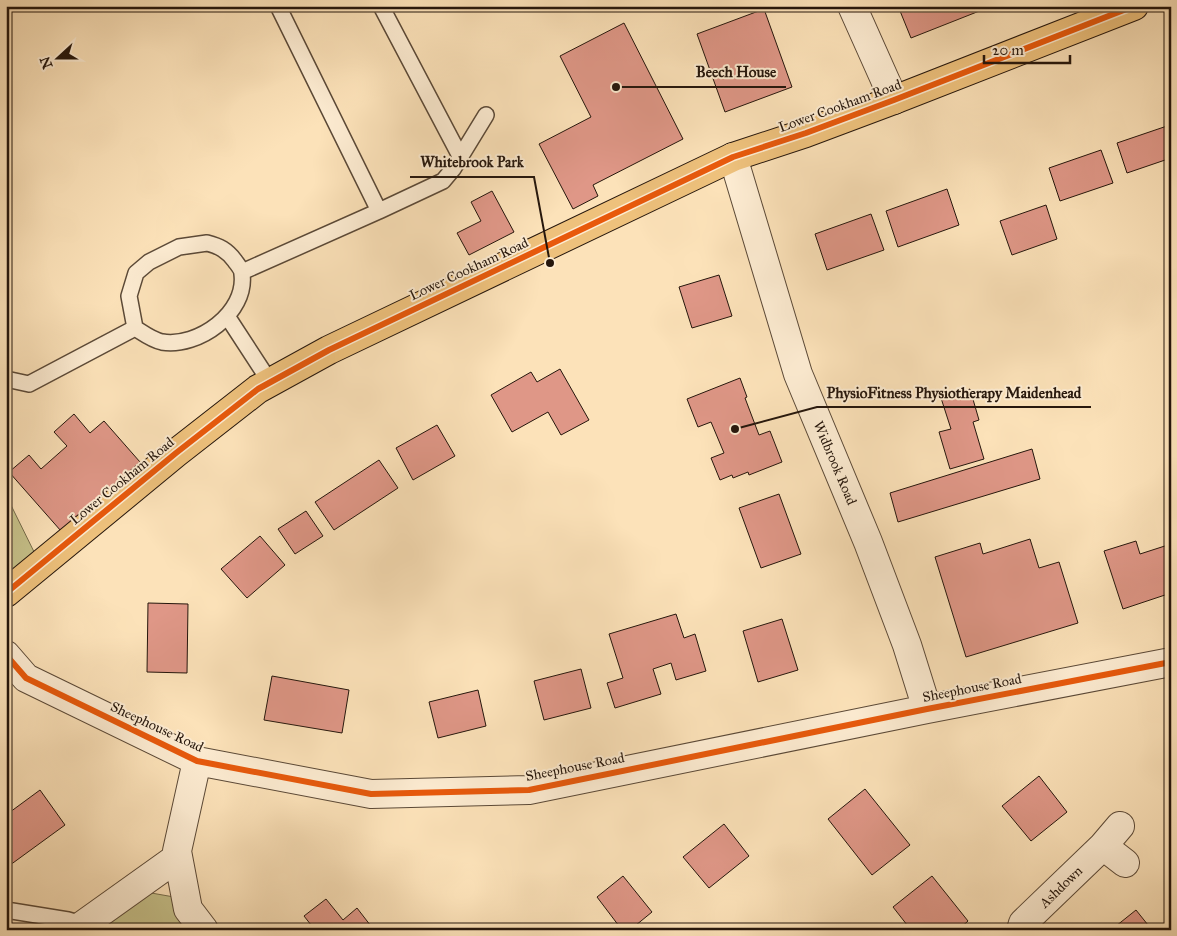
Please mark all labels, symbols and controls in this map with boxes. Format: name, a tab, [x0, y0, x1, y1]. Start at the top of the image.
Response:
north arrow	[32, 32, 82, 82]
scale bar	[984, 32, 1071, 64]
text: 20 m	[992, 41, 1024, 59]
text: N	[36, 54, 56, 71]
callout: Beech House	[686, 57, 786, 87]
text: Beech House	[696, 63, 777, 81]
street label: Lower Cookham Road	[776, 76, 904, 136]
callout: Whitebrook Park	[410, 147, 534, 177]
text: Whitebrook Park	[420, 153, 525, 171]
street label: Lower Cookham Road	[407, 234, 531, 304]
callout: PhysioFitness Physiotherapy Maidenhead	[817, 377, 1091, 407]
text: PhysioFitness Physiotherapy Maidenhead	[827, 384, 1082, 403]
street label: Widbrook Road	[810, 418, 860, 508]
street label: Lower Cookham Road	[66, 434, 178, 528]
street label: Sheephouse Road	[921, 670, 1023, 706]
street label: Sheephouse Road	[108, 698, 206, 756]
street label: Sheephouse Road	[524, 749, 626, 785]
street label: Ashdown	[1035, 862, 1086, 912]

